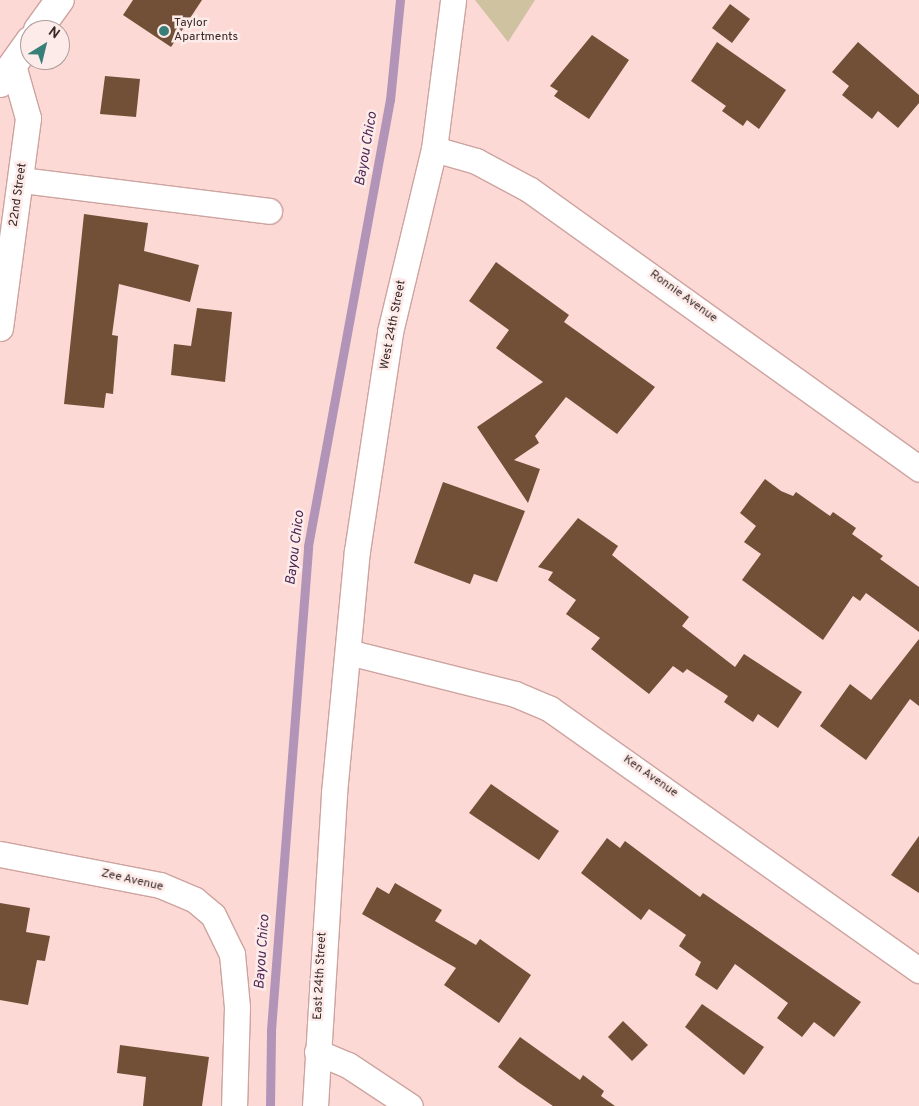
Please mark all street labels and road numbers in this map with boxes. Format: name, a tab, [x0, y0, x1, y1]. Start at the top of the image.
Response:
street label: 22nd Street	[7, 162, 31, 228]
street label: Ronnie Avenue	[646, 268, 720, 326]
street label: West 24th Street	[378, 279, 410, 371]
street label: Ken Avenue	[620, 753, 680, 801]
street label: Zee Avenue	[99, 867, 165, 895]
street label: East 24th Street	[312, 932, 330, 1020]

